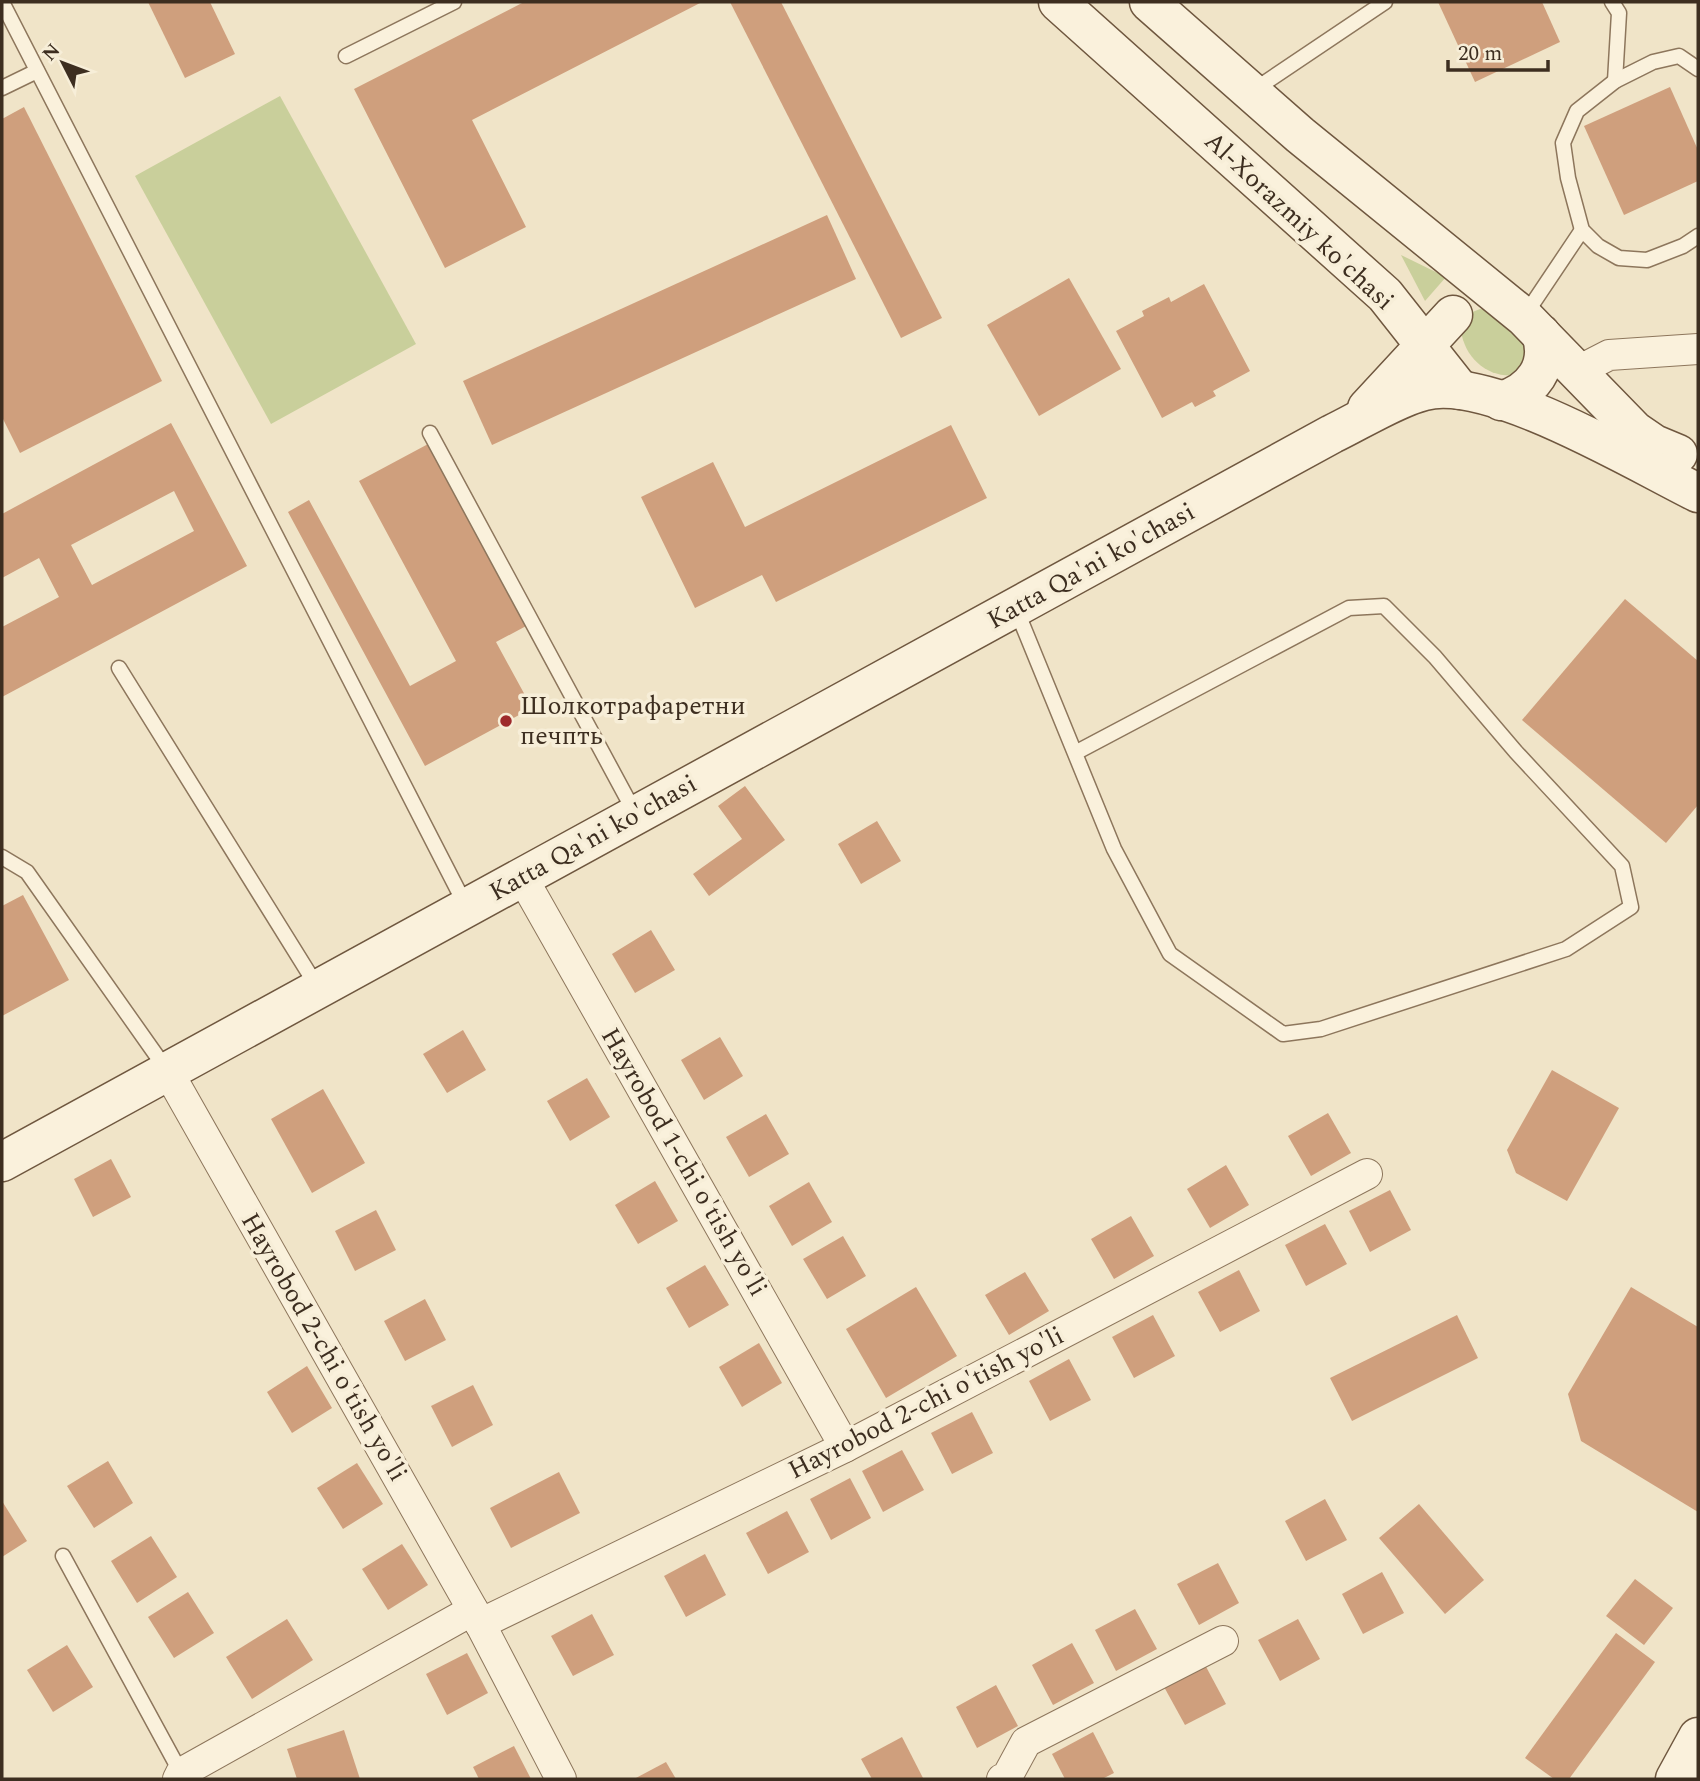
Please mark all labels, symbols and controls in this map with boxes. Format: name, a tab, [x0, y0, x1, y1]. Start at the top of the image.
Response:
north arrow	[28, 28, 98, 98]
scale bar	[1448, 28, 1548, 72]
text: N	[36, 37, 67, 68]
text: 20 m	[1458, 38, 1502, 70]
street label: Al-Xorazmiy ko'chasi	[1195, 122, 1403, 320]
street label: Katta Qa'ni ko'chasi	[980, 492, 1202, 640]
place label: Шолкотрафаретни печпть	[520, 686, 746, 756]
marker: Шолкотрафаретни печпть	[498, 713, 514, 729]
street label: Katta Qa'ni ko'chasi	[482, 764, 704, 912]
street label: Hayrobod 1-chi o'tish yo'li	[590, 1020, 778, 1304]
street label: Hayrobod 2-chi o'tish yo'li	[230, 1205, 418, 1489]
street label: Hayrobod 2-chi o'tish yo'li	[781, 1316, 1071, 1490]

